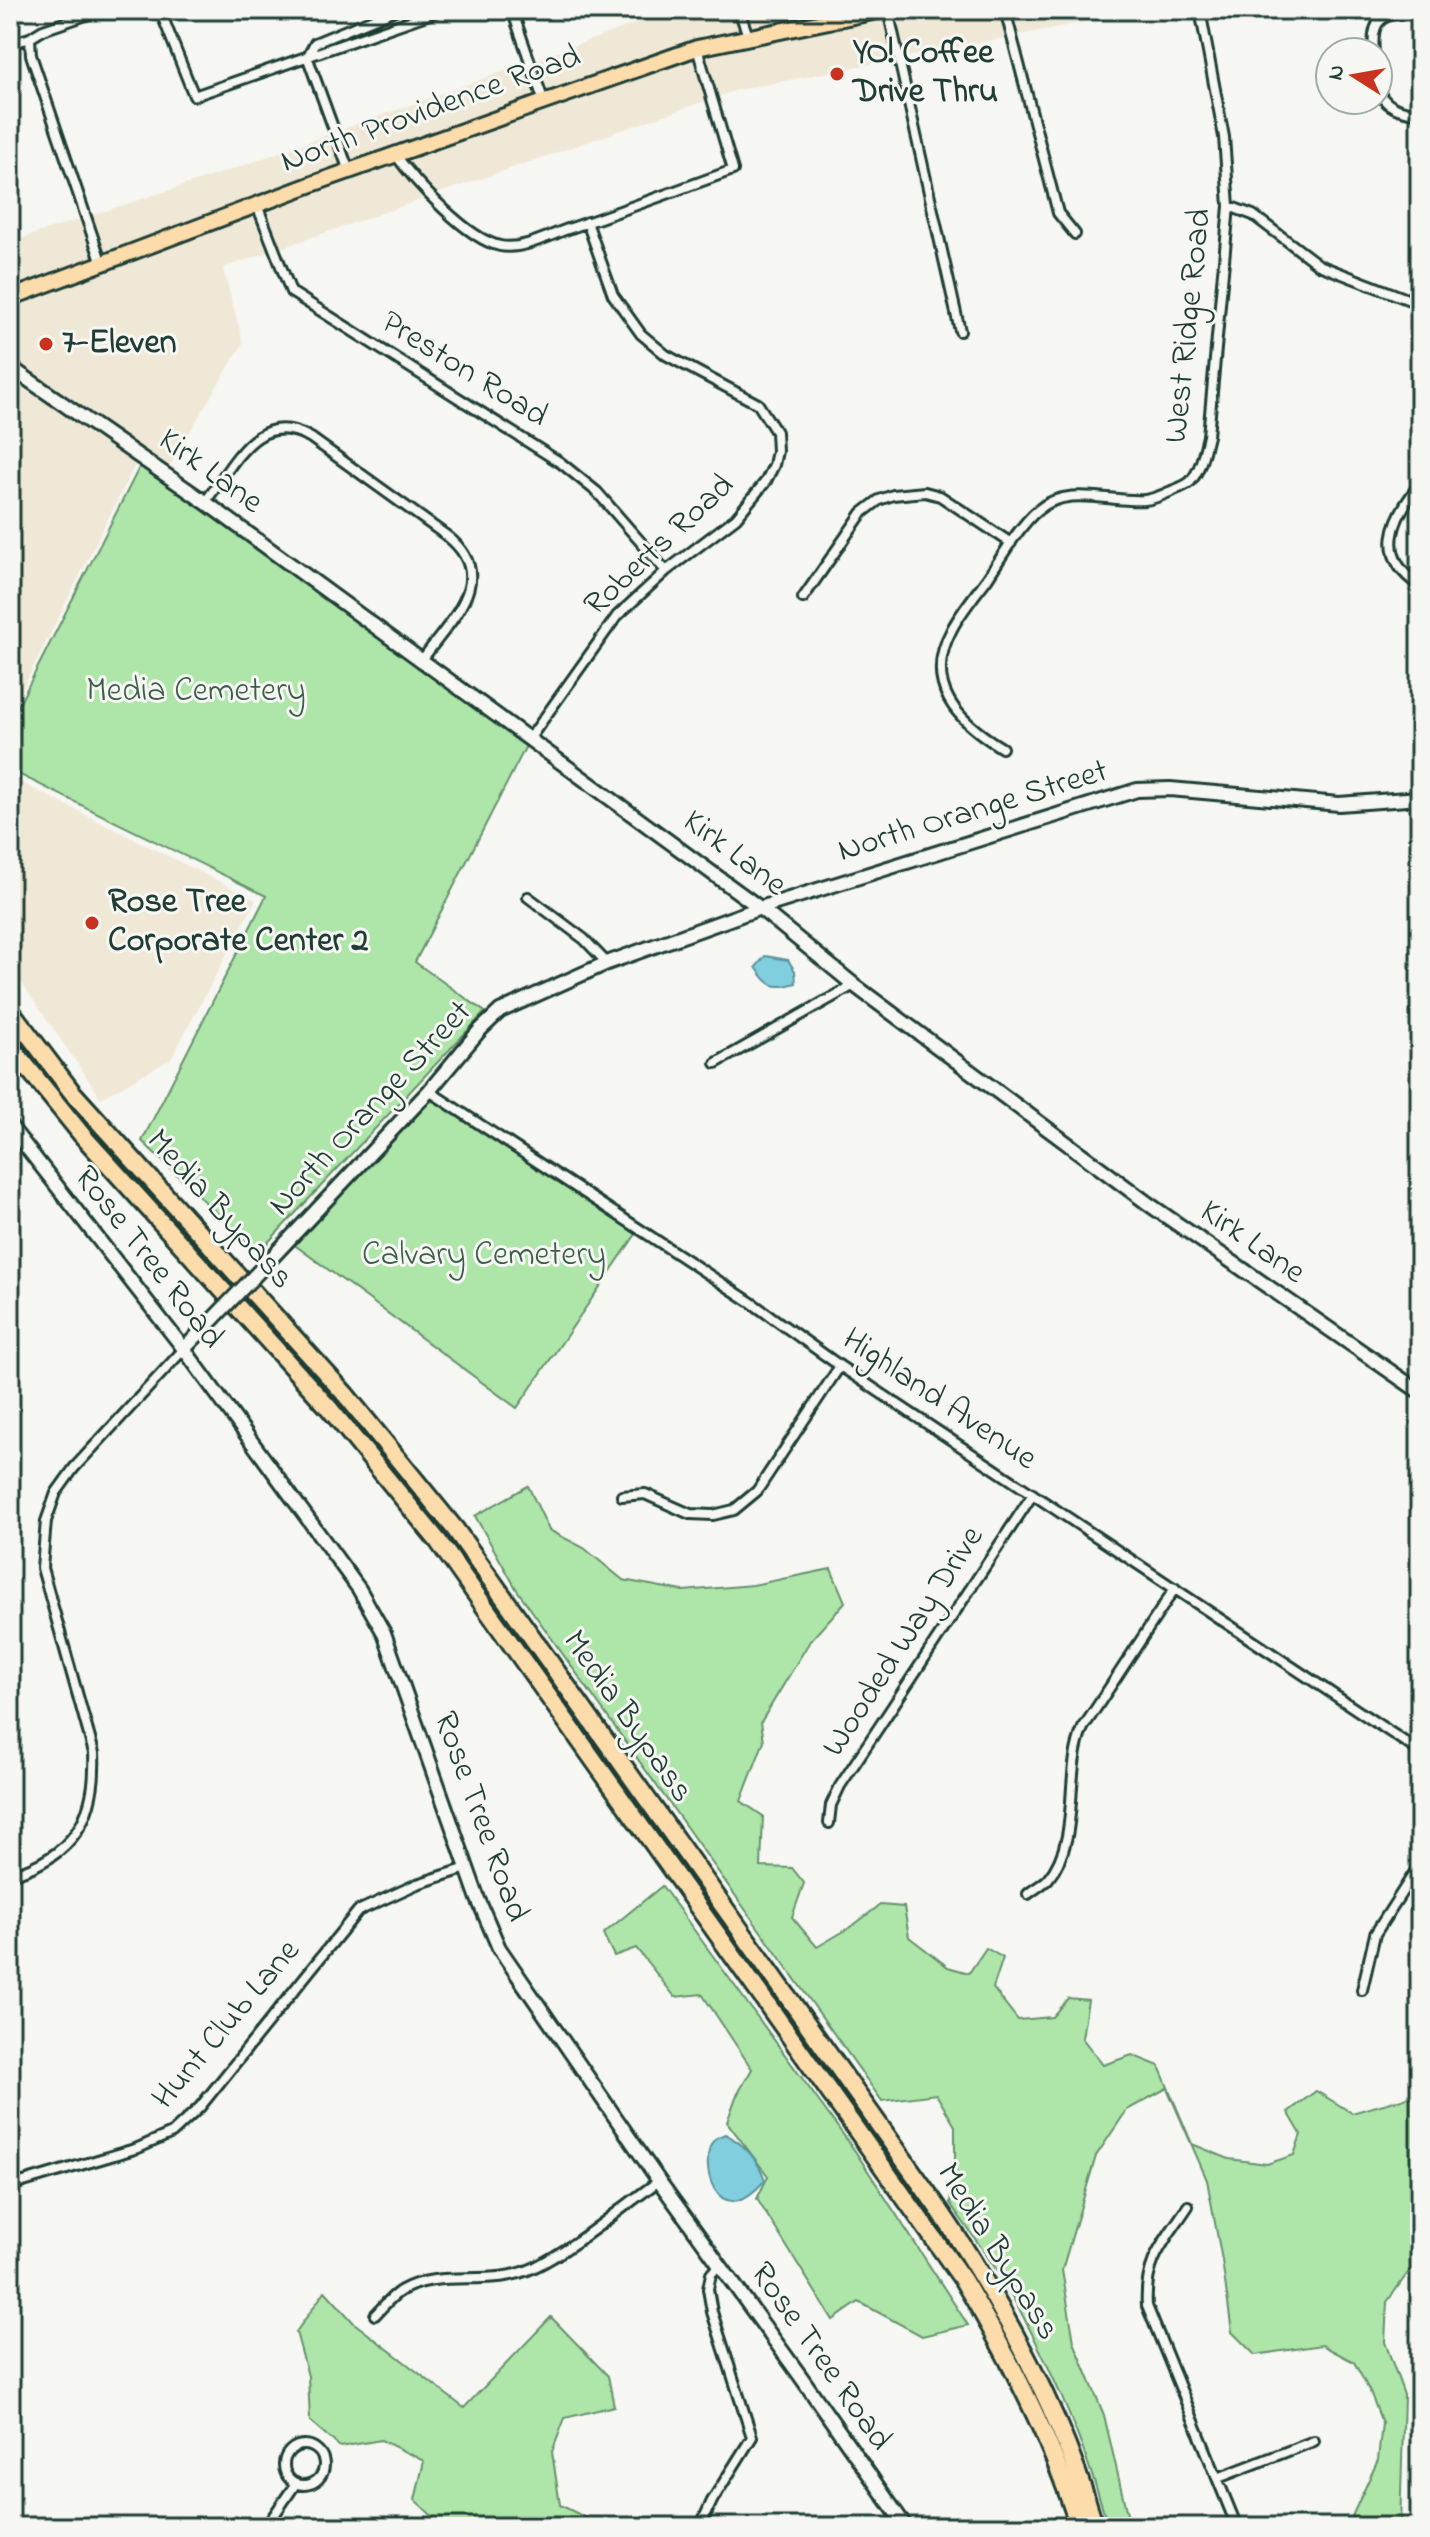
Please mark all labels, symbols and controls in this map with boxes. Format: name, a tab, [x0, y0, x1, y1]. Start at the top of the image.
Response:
place label: YO! Coffee Drive Thru	[851, 29, 998, 118]
street label: North Providence Road	[274, 32, 588, 188]
north arrow	[1314, 36, 1394, 116]
text: N	[1320, 62, 1354, 83]
marker: YO! Coffee Drive Thru	[828, 65, 846, 83]
street label: West Ridge Road	[1152, 206, 1226, 446]
street label: Preston Road	[371, 299, 557, 441]
place label: 7-Eleven	[62, 319, 176, 369]
marker: 7-Eleven	[37, 335, 55, 353]
street label: Kirk Lane	[147, 417, 274, 528]
street label: Roberts Road	[573, 463, 747, 629]
park label: Media Cemetery	[86, 667, 306, 717]
street label: North Orange Street	[832, 747, 1114, 877]
street label: Kirk Lane	[671, 798, 797, 910]
place label: Rose Tree Corporate Center 2	[108, 878, 368, 967]
marker: Rose Tree Corporate Center 2	[83, 914, 101, 932]
street label: North Orange Street	[257, 990, 485, 1228]
street label: Media Bypass	[133, 1119, 305, 1301]
street label: Rose Tree Road	[60, 1156, 236, 1360]
street label: Kirk Lane	[1189, 1188, 1316, 1298]
park label: Calvary Cemetery	[362, 1231, 606, 1281]
street label: Highland Avenue	[831, 1316, 1047, 1484]
street label: Wooded Way Drive	[810, 1516, 998, 1767]
street label: Media Bypass	[549, 1620, 705, 1814]
street label: Rose Tree Road	[419, 1705, 541, 1929]
street label: Hunt Club Lane	[141, 1928, 314, 2121]
street label: Media Bypass	[922, 2153, 1072, 2351]
street label: Rose Tree Road	[736, 2252, 904, 2462]

